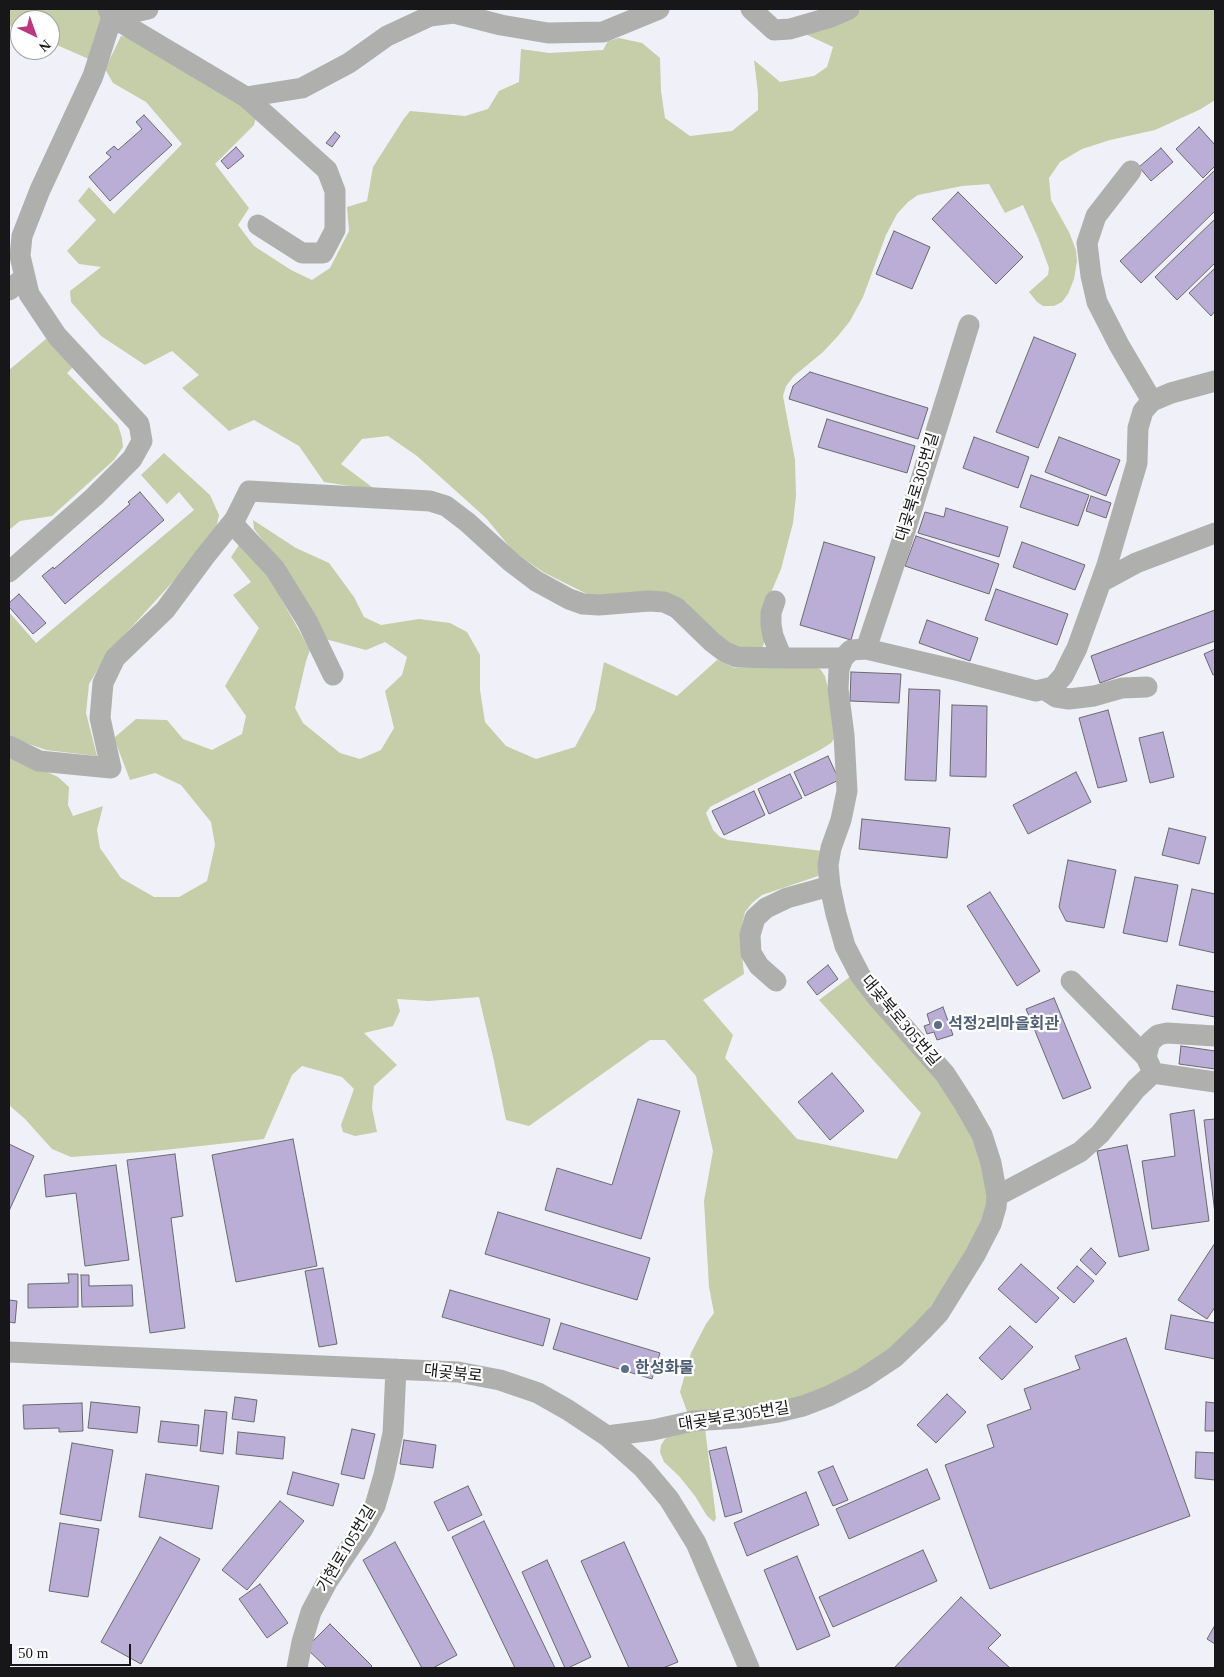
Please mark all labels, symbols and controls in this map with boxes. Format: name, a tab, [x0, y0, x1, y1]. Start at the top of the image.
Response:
north arrow	[10, 10, 60, 60]
text: N	[36, 37, 53, 55]
street label: 대곶북로305번길	[892, 430, 944, 544]
street label: 대곶북로305번길	[857, 972, 943, 1070]
place label: 석정2리마을회관	[948, 1015, 1059, 1035]
marker: 석정2리마을회관	[932, 1019, 944, 1031]
place label: 한성화물	[635, 1359, 694, 1379]
street label: 대곶북로	[423, 1361, 483, 1387]
marker: 한성화물	[619, 1363, 631, 1375]
street label: 대곶북로305번길	[677, 1399, 791, 1435]
street label: 가현로105번길	[314, 1502, 380, 1596]
scale bar	[12, 1634, 134, 1666]
text: 50 m	[18, 1645, 48, 1661]

